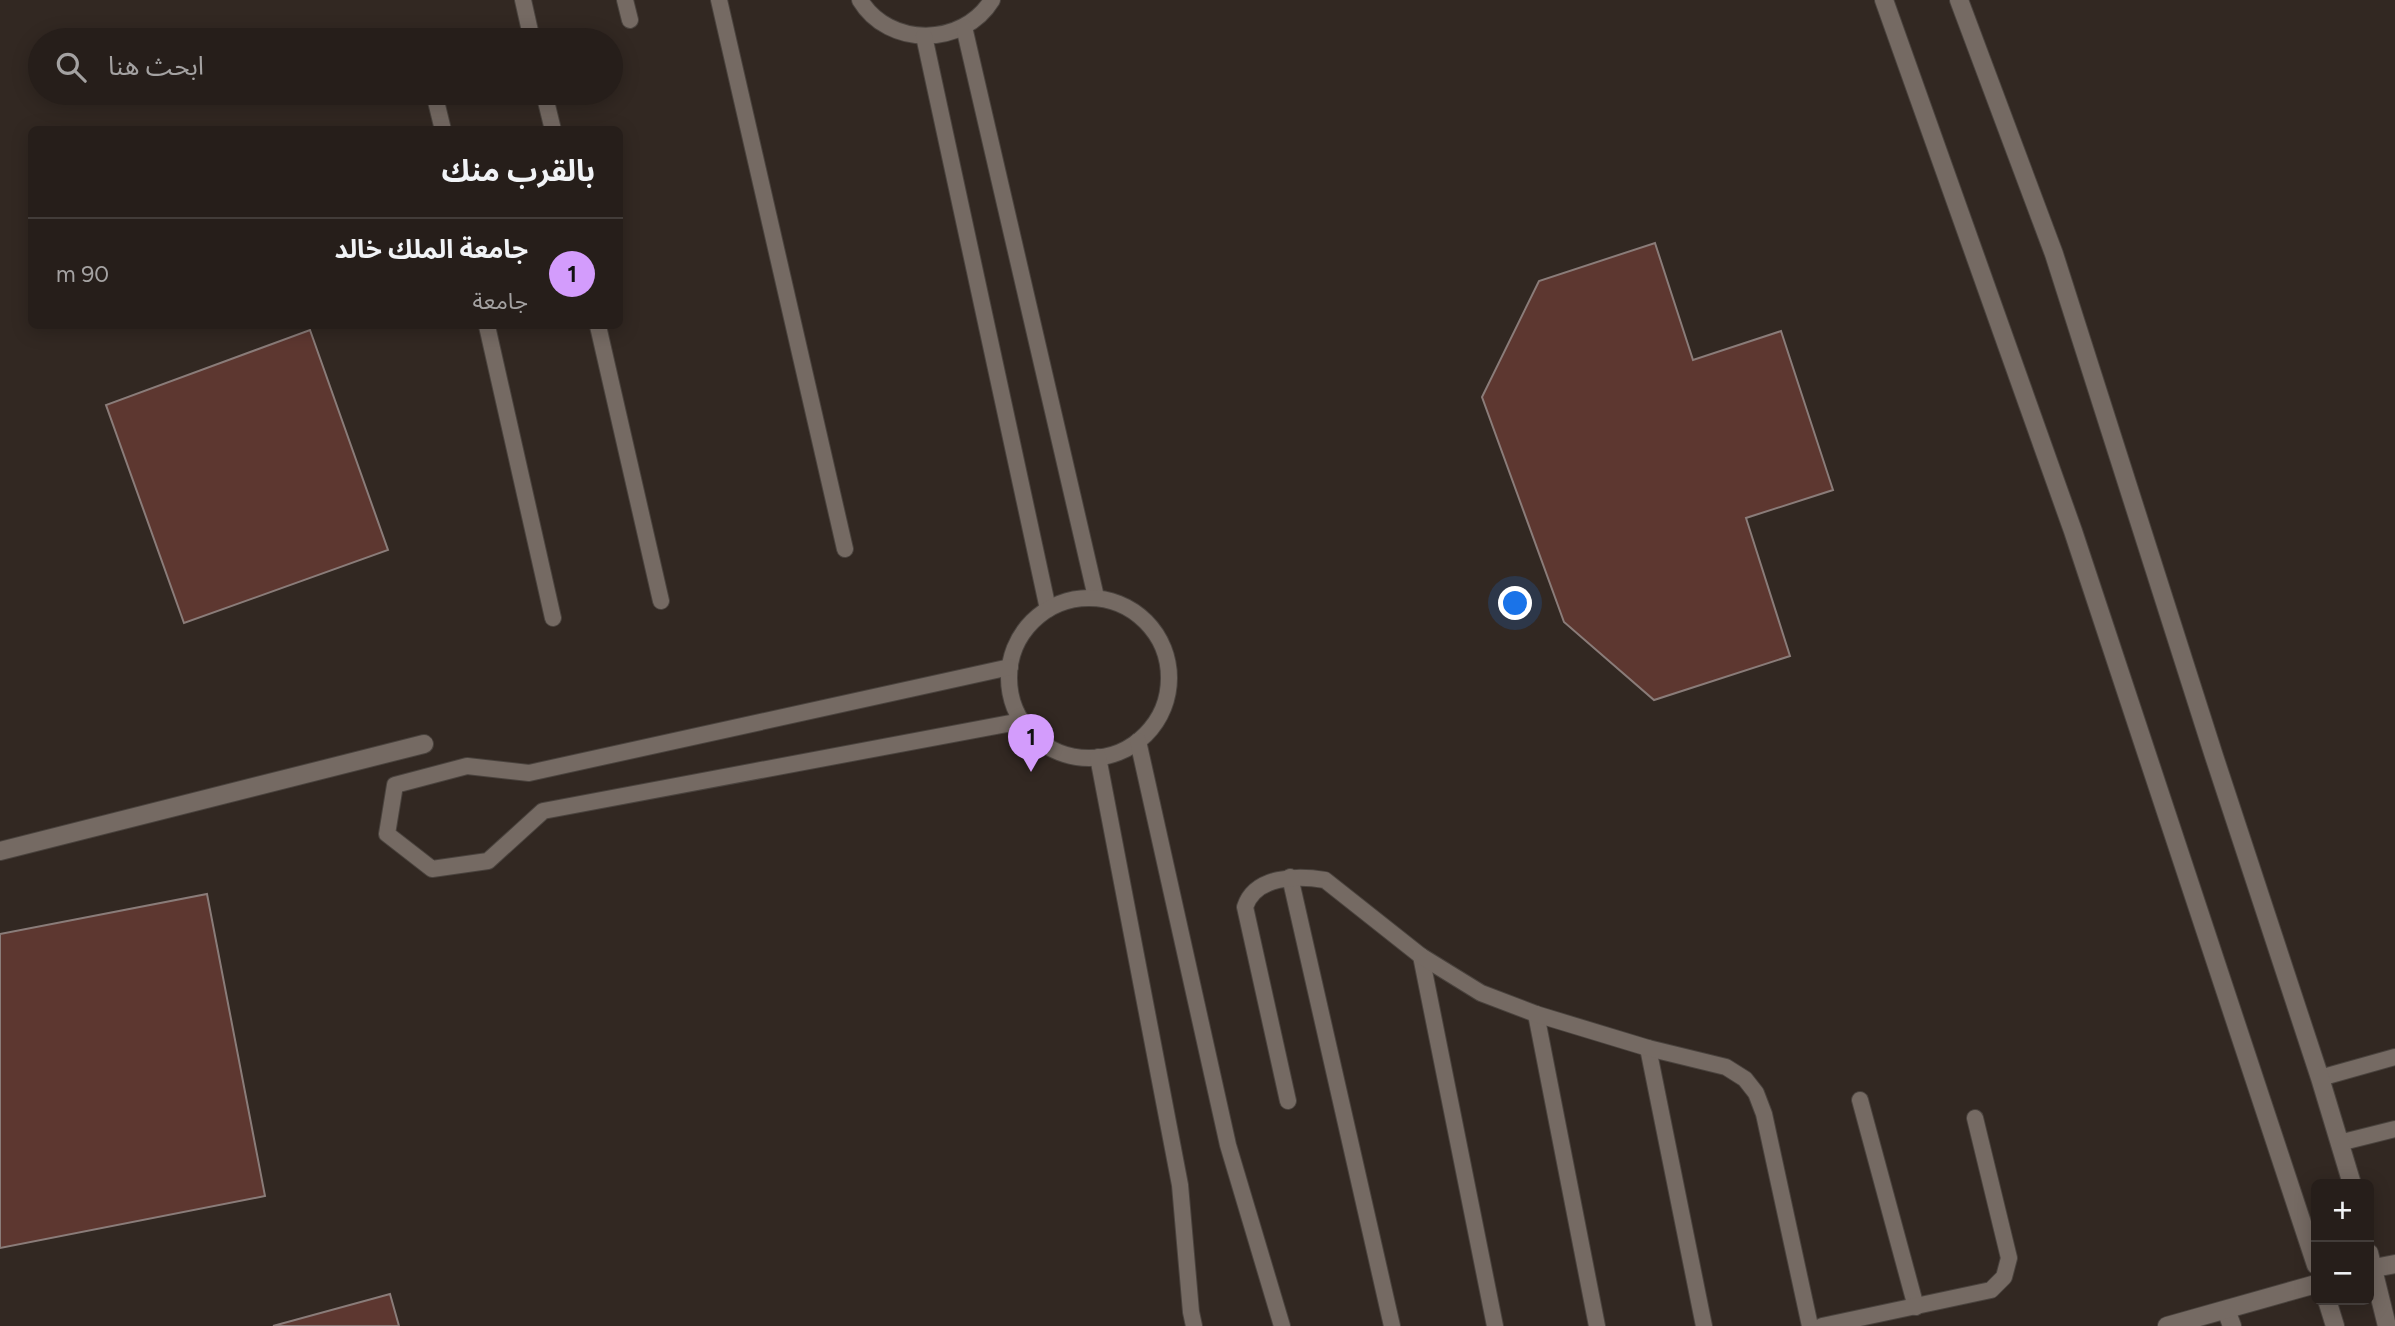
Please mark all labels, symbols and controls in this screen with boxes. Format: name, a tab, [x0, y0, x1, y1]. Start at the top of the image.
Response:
search box	[28, 28, 623, 105]
icon: search	[52, 48, 90, 86]
text: ابحث هنا	[108, 50, 204, 82]
text: بالقرب منك	[442, 152, 595, 189]
text: جامعة الملك خالد	[335, 233, 528, 265]
text: 90 m	[56, 260, 109, 288]
text: 1	[567, 260, 577, 288]
text: جامعة	[473, 287, 528, 315]
your location	[1498, 586, 1532, 620]
pin: 1	[1008, 714, 1054, 772]
map controls	[2311, 1179, 2374, 1305]
button: +	[2311, 1179, 2374, 1242]
button: −	[2311, 1242, 2374, 1305]

